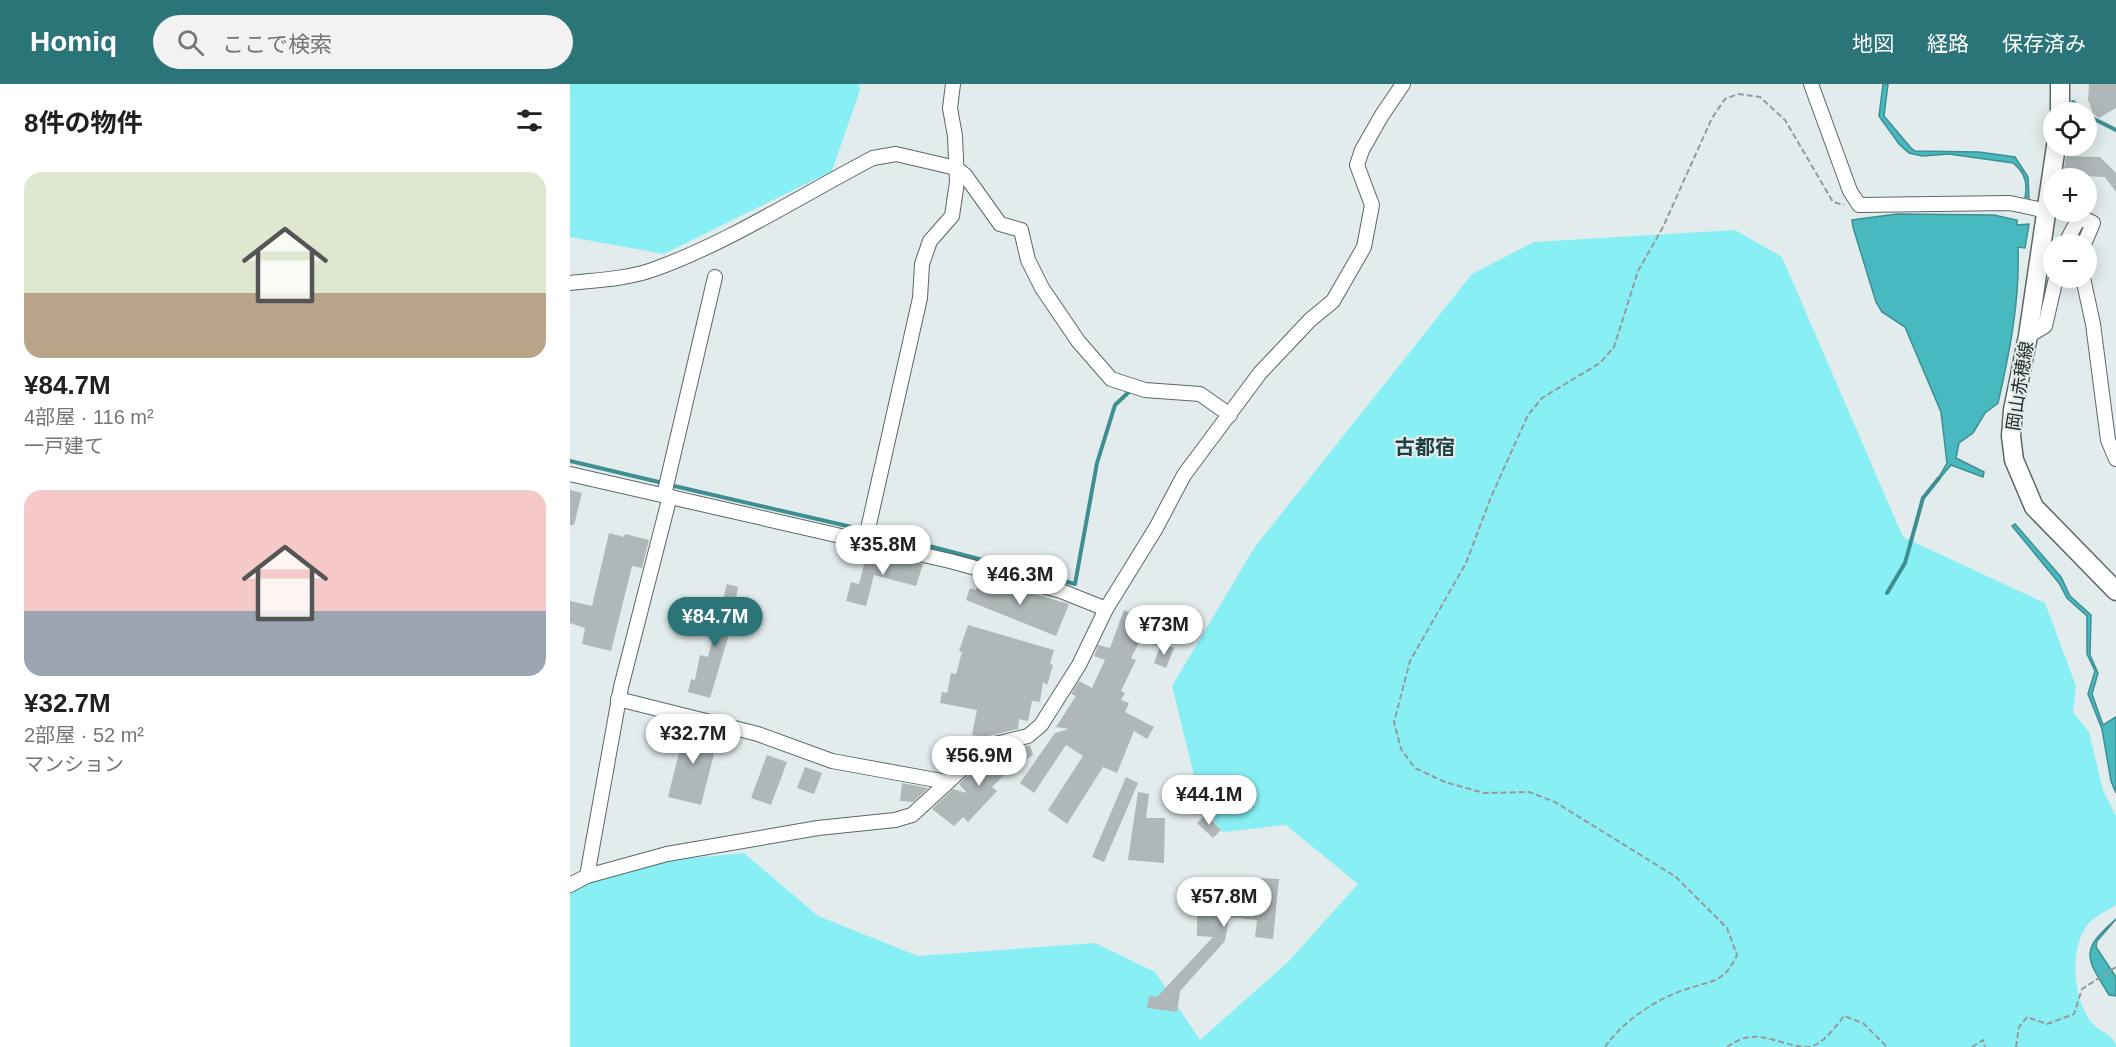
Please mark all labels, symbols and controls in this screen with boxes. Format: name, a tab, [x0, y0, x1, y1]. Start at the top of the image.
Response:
search box	[153, 15, 573, 69]
text: Homiq	[30, 26, 117, 57]
icon: search	[174, 26, 207, 59]
text: ここで検索	[222, 32, 332, 57]
text: 地図	[1852, 32, 1894, 55]
text: 経路	[1927, 32, 1969, 55]
text: 保存済み	[2002, 32, 2086, 55]
map controls	[2043, 102, 2097, 288]
button: locate	[2043, 102, 2097, 156]
icon: filters	[513, 104, 546, 137]
text: 8件の物件	[24, 108, 142, 138]
button: +	[2043, 168, 2097, 222]
icon: home	[231, 211, 339, 319]
button: −	[2043, 234, 2097, 288]
street label: 岡山赤穂線	[2003, 340, 2037, 432]
text: ¥84.7M	[24, 370, 111, 400]
text: 4部屋 · 116 m²	[24, 406, 154, 428]
text: 一戸建て	[24, 435, 104, 457]
district label: 古都宿	[1395, 436, 1455, 458]
pin: ¥35.8M	[834, 525, 932, 576]
icon: home	[231, 529, 339, 637]
text: ¥35.8M	[850, 533, 916, 555]
pin: ¥46.3M	[971, 555, 1069, 606]
text: ¥46.3M	[987, 563, 1053, 585]
pin: ¥84.7M	[666, 597, 764, 648]
text: ¥84.7M	[682, 605, 748, 627]
pin: ¥73M	[1128, 605, 1200, 656]
text: ¥73M	[1139, 613, 1189, 635]
text: ¥32.7M	[24, 688, 111, 718]
pin: ¥32.7M	[644, 714, 742, 765]
text: ¥32.7M	[660, 722, 726, 744]
text: 2部屋 · 52 m²	[24, 724, 144, 746]
pin: ¥56.9M	[930, 736, 1028, 787]
text: ¥56.9M	[946, 744, 1012, 766]
text: マンション	[24, 753, 124, 775]
pin: ¥44.1M	[1160, 775, 1258, 826]
text: ¥44.1M	[1176, 783, 1242, 805]
pin: ¥57.8M	[1175, 877, 1273, 928]
text: ¥57.8M	[1191, 885, 1257, 907]

